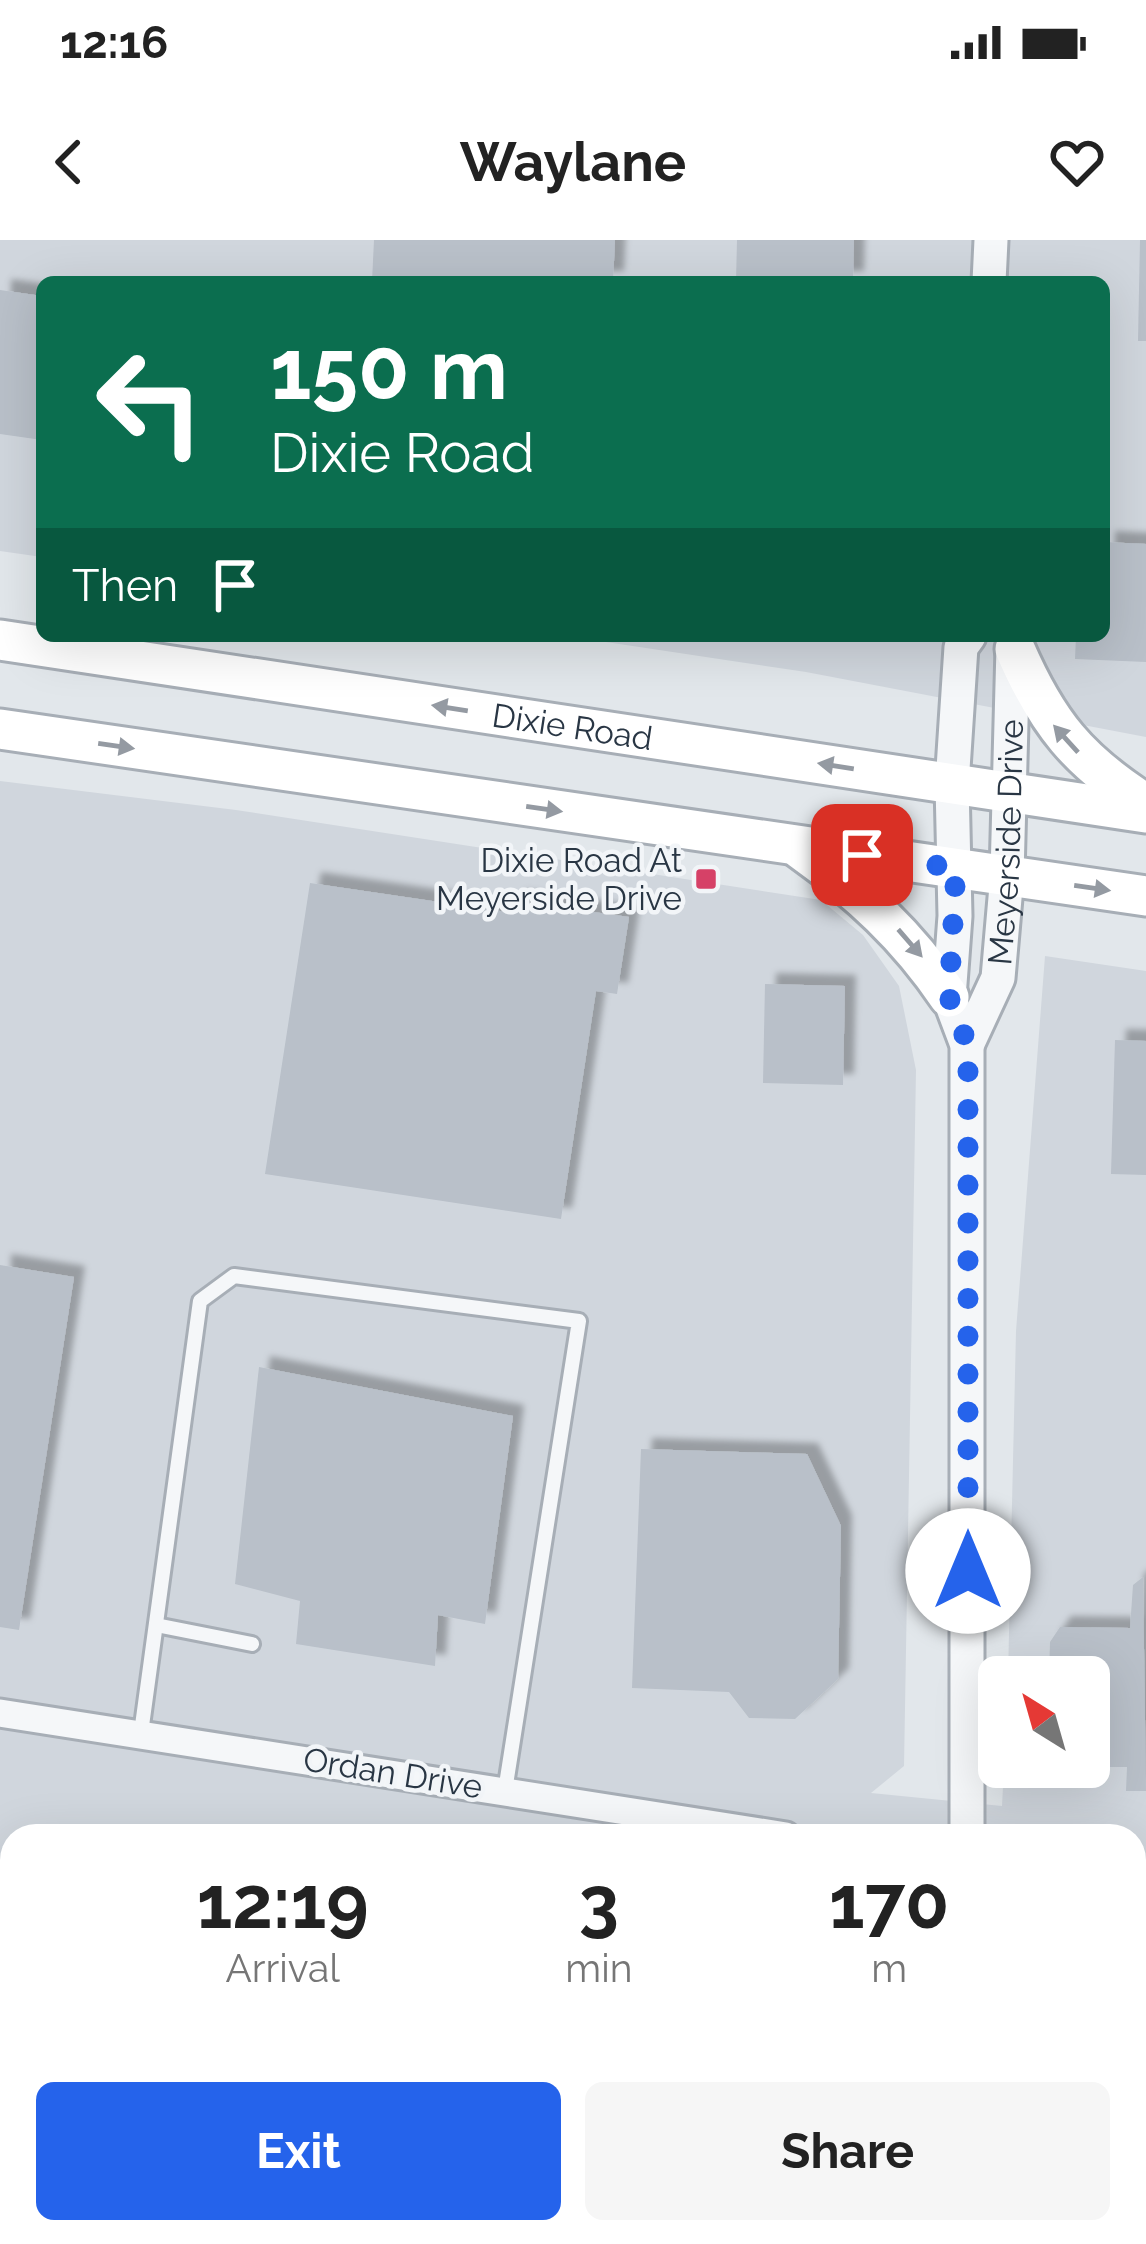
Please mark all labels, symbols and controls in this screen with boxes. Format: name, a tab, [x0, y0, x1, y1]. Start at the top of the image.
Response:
text: 12:16	[60, 16, 168, 69]
icon: back	[36, 129, 102, 195]
icon: heart	[1044, 129, 1110, 195]
text: Waylane	[460, 130, 686, 194]
text: 150 m	[270, 320, 508, 419]
icon: left	[72, 324, 228, 480]
text: Dixie Road	[270, 421, 534, 485]
icon: arrive	[202, 552, 268, 618]
text: Then	[72, 559, 178, 612]
street label: Dixie Road	[490, 695, 655, 758]
one-way arrow	[431, 698, 469, 717]
street label: Meyerside Drive	[980, 719, 1031, 967]
one-way arrow	[1053, 725, 1080, 754]
one-way arrow	[98, 737, 135, 756]
one-way arrow	[817, 756, 854, 775]
one-way arrow	[525, 800, 563, 819]
pin	[811, 804, 913, 906]
icon: arrive	[829, 822, 895, 888]
place label: Dixie Road At Meyerside Drive	[436, 841, 682, 918]
marker: Dixie Road At Meyerside Drive	[693, 866, 719, 892]
one-way arrow	[1074, 879, 1112, 898]
one-way arrow	[896, 928, 922, 958]
position arrow	[905, 1508, 1031, 1634]
north arrow	[978, 1656, 1110, 1788]
map controls	[978, 1656, 1110, 1788]
street label: Ordan Drive	[301, 1740, 485, 1806]
text: 12:19	[197, 1860, 369, 1945]
text: 3	[579, 1860, 619, 1945]
text: 170	[829, 1860, 949, 1945]
text: Arrival	[225, 1945, 340, 1991]
text: min	[565, 1945, 632, 1991]
text: m	[871, 1945, 907, 1991]
button: Exit	[36, 2082, 561, 2220]
button: Share	[585, 2082, 1110, 2220]

